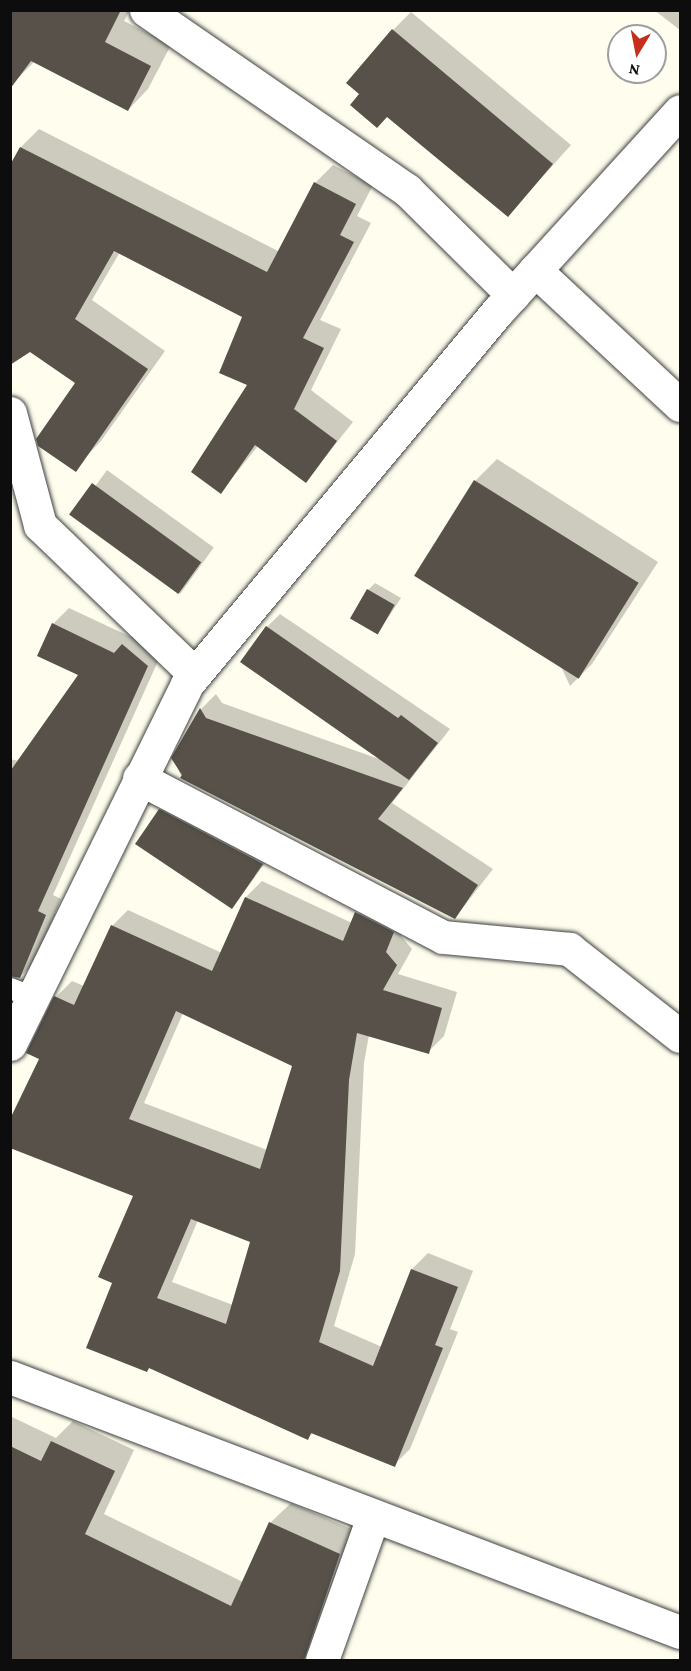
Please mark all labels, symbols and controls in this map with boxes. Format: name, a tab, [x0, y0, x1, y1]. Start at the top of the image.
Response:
north arrow	[607, 24, 667, 84]
text: N	[627, 61, 641, 80]

